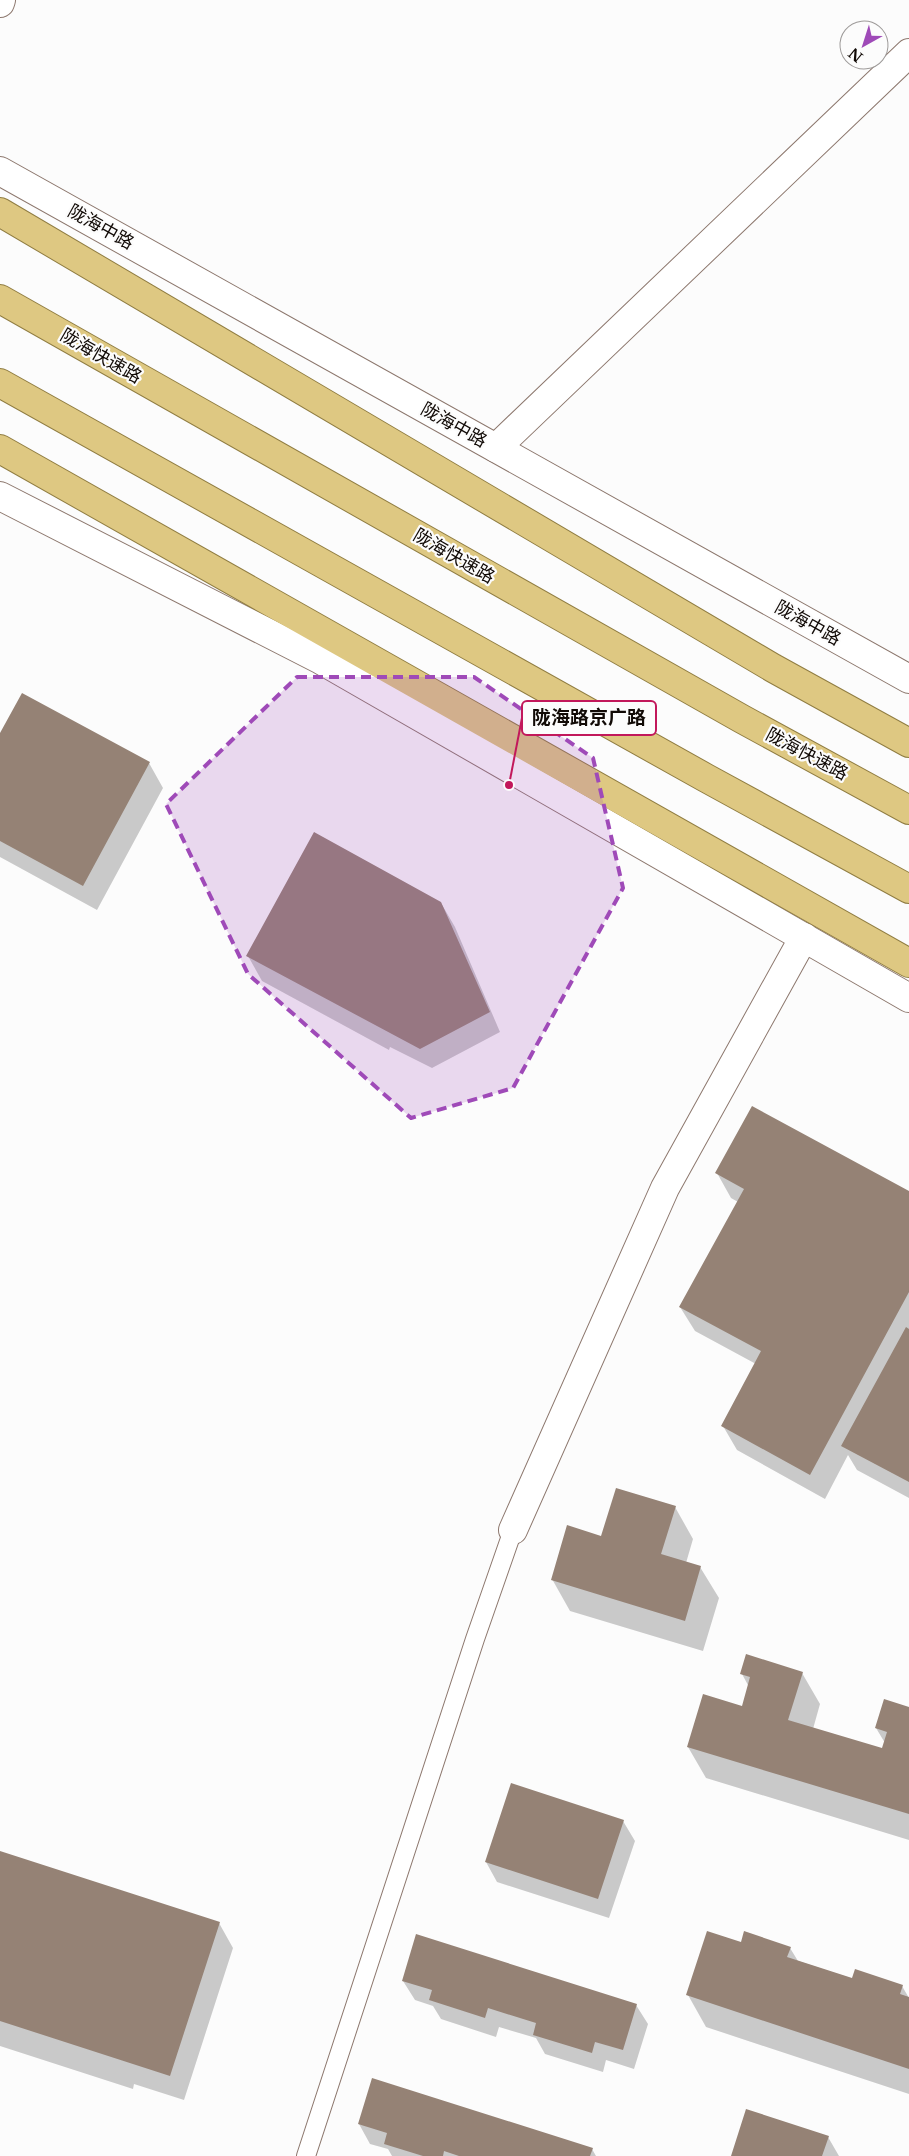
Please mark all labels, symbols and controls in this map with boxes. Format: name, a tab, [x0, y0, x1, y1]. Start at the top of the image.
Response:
north arrow	[839, 20, 889, 70]
text: N	[845, 44, 867, 66]
street label: 陇海中路	[64, 200, 138, 254]
street label: 陇海快速路	[57, 324, 145, 388]
street label: 陇海中路	[417, 398, 491, 452]
street label: 陇海快速路	[410, 524, 498, 588]
street label: 陇海中路	[771, 596, 845, 650]
callout: 陇海路京广路	[522, 701, 656, 735]
text: 陇海路京广路	[532, 706, 646, 729]
street label: 陇海快速路	[762, 723, 852, 785]

